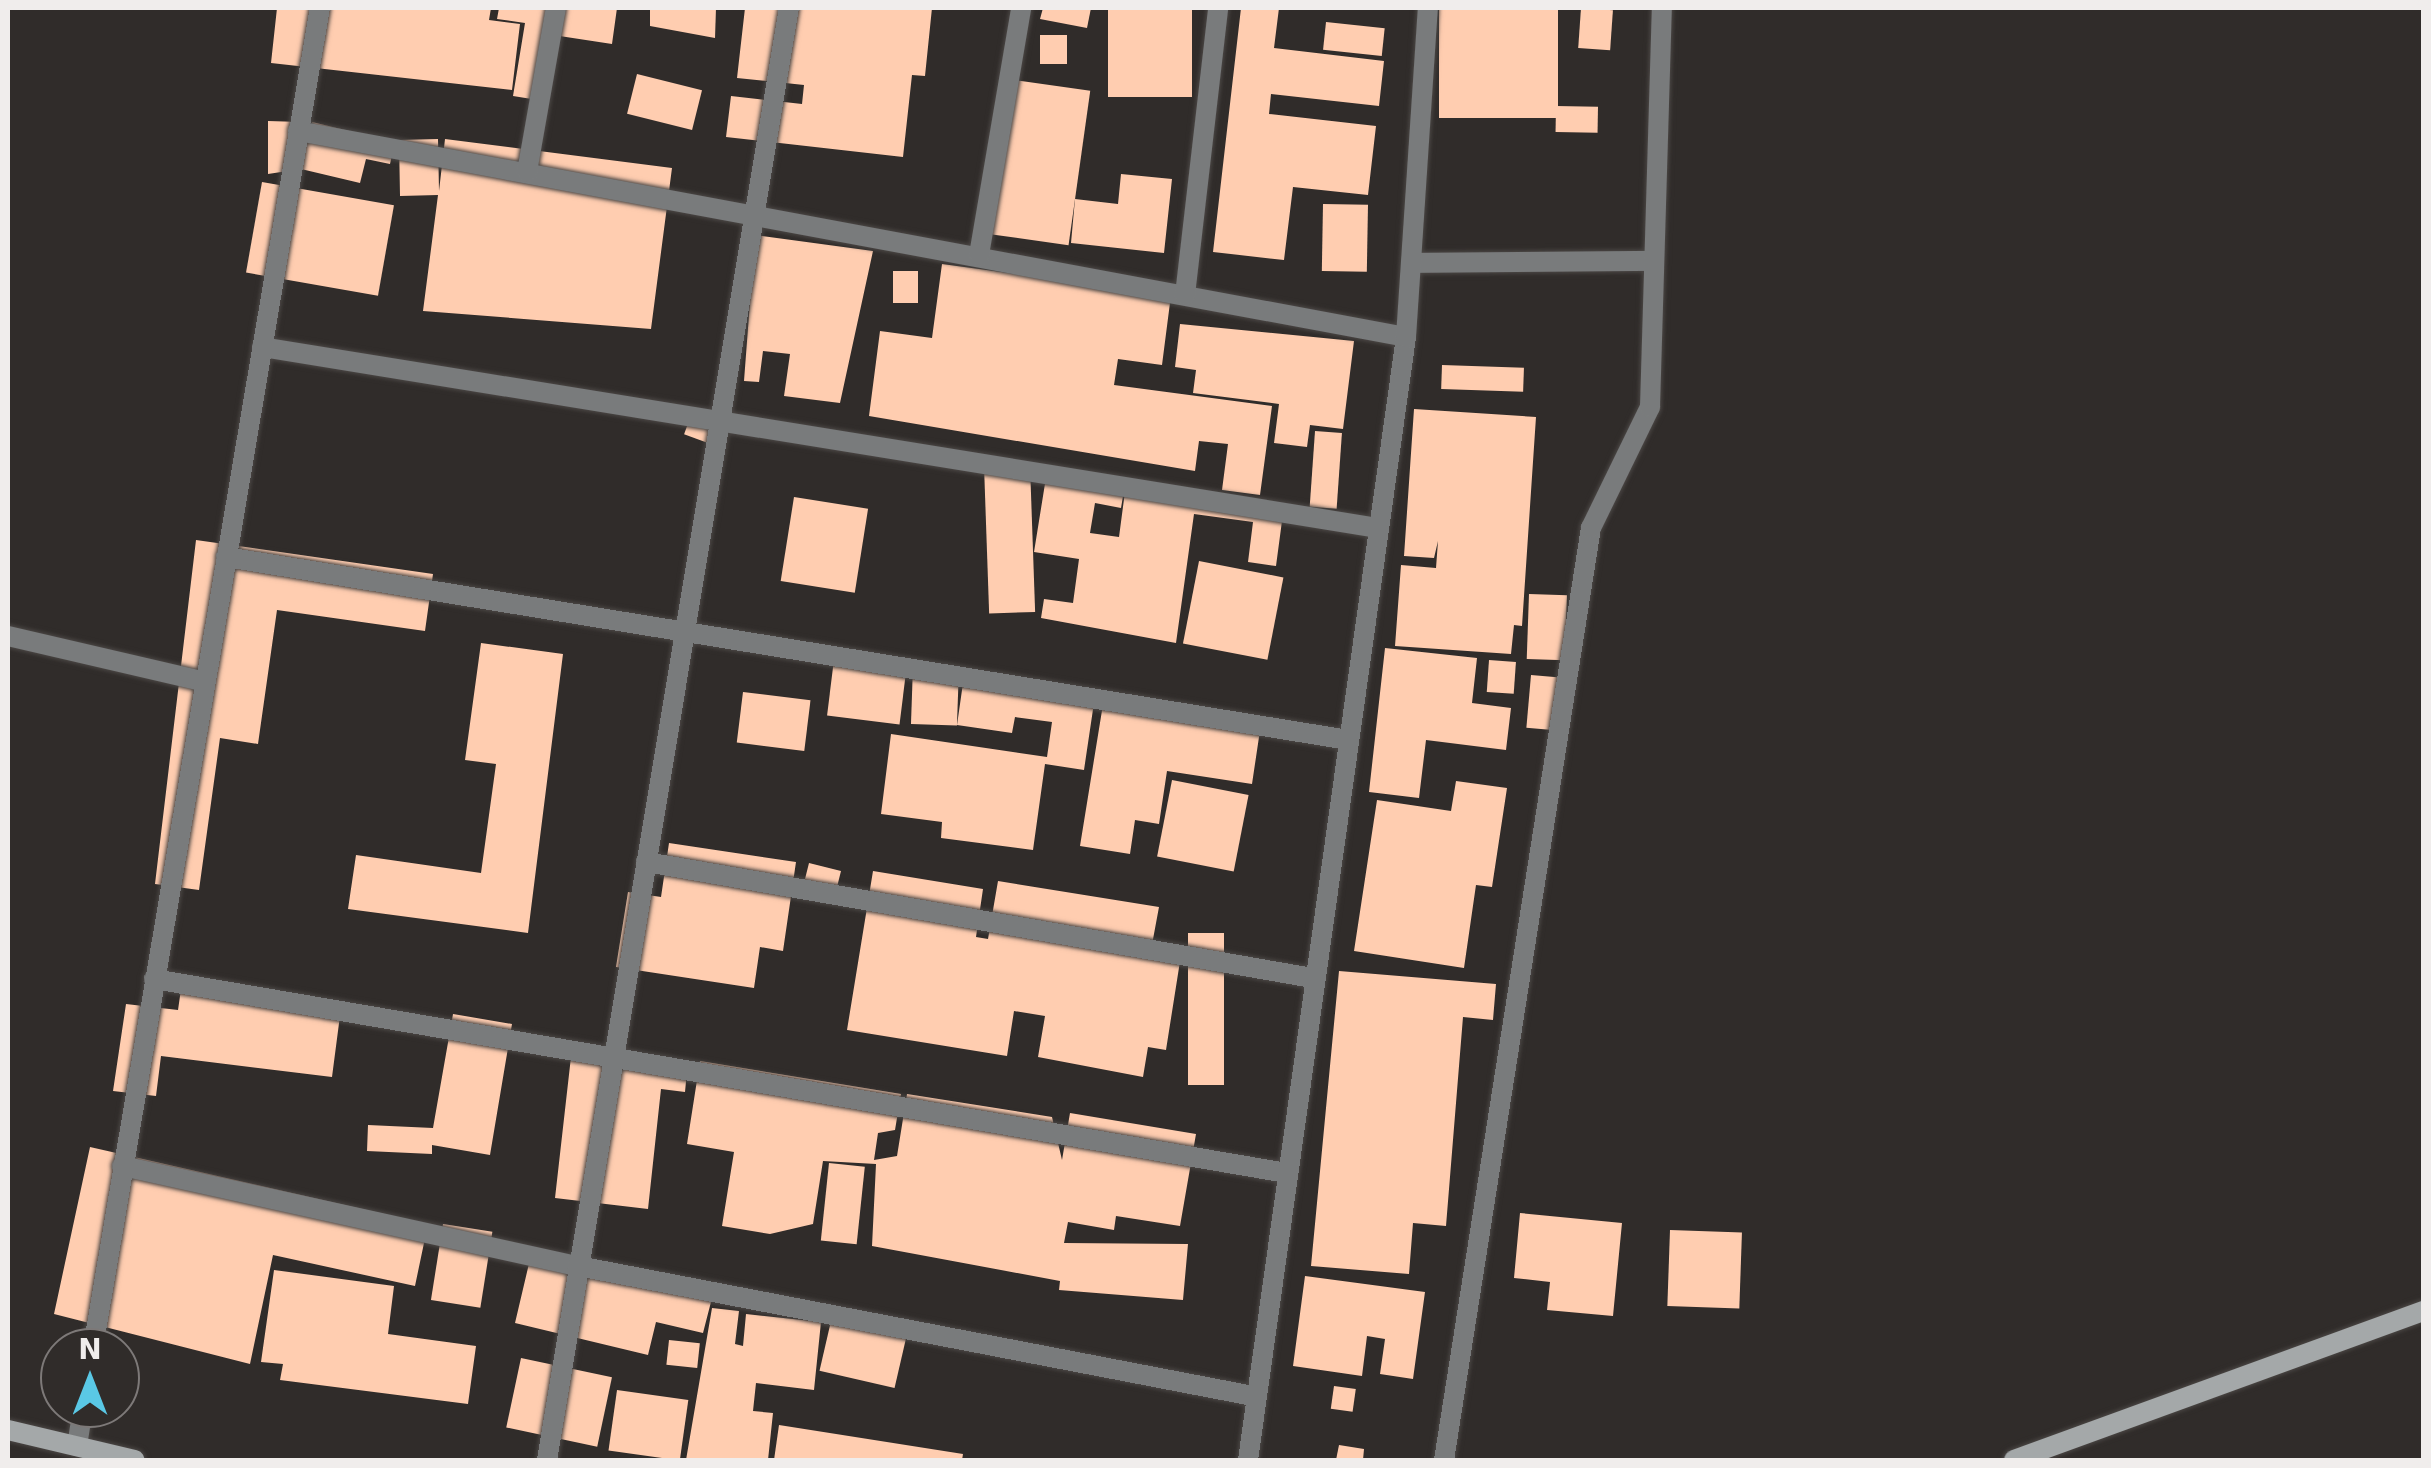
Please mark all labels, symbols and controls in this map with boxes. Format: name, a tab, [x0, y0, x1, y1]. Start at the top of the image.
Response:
north arrow	[40, 1328, 140, 1428]
text: N	[78, 1333, 102, 1366]

